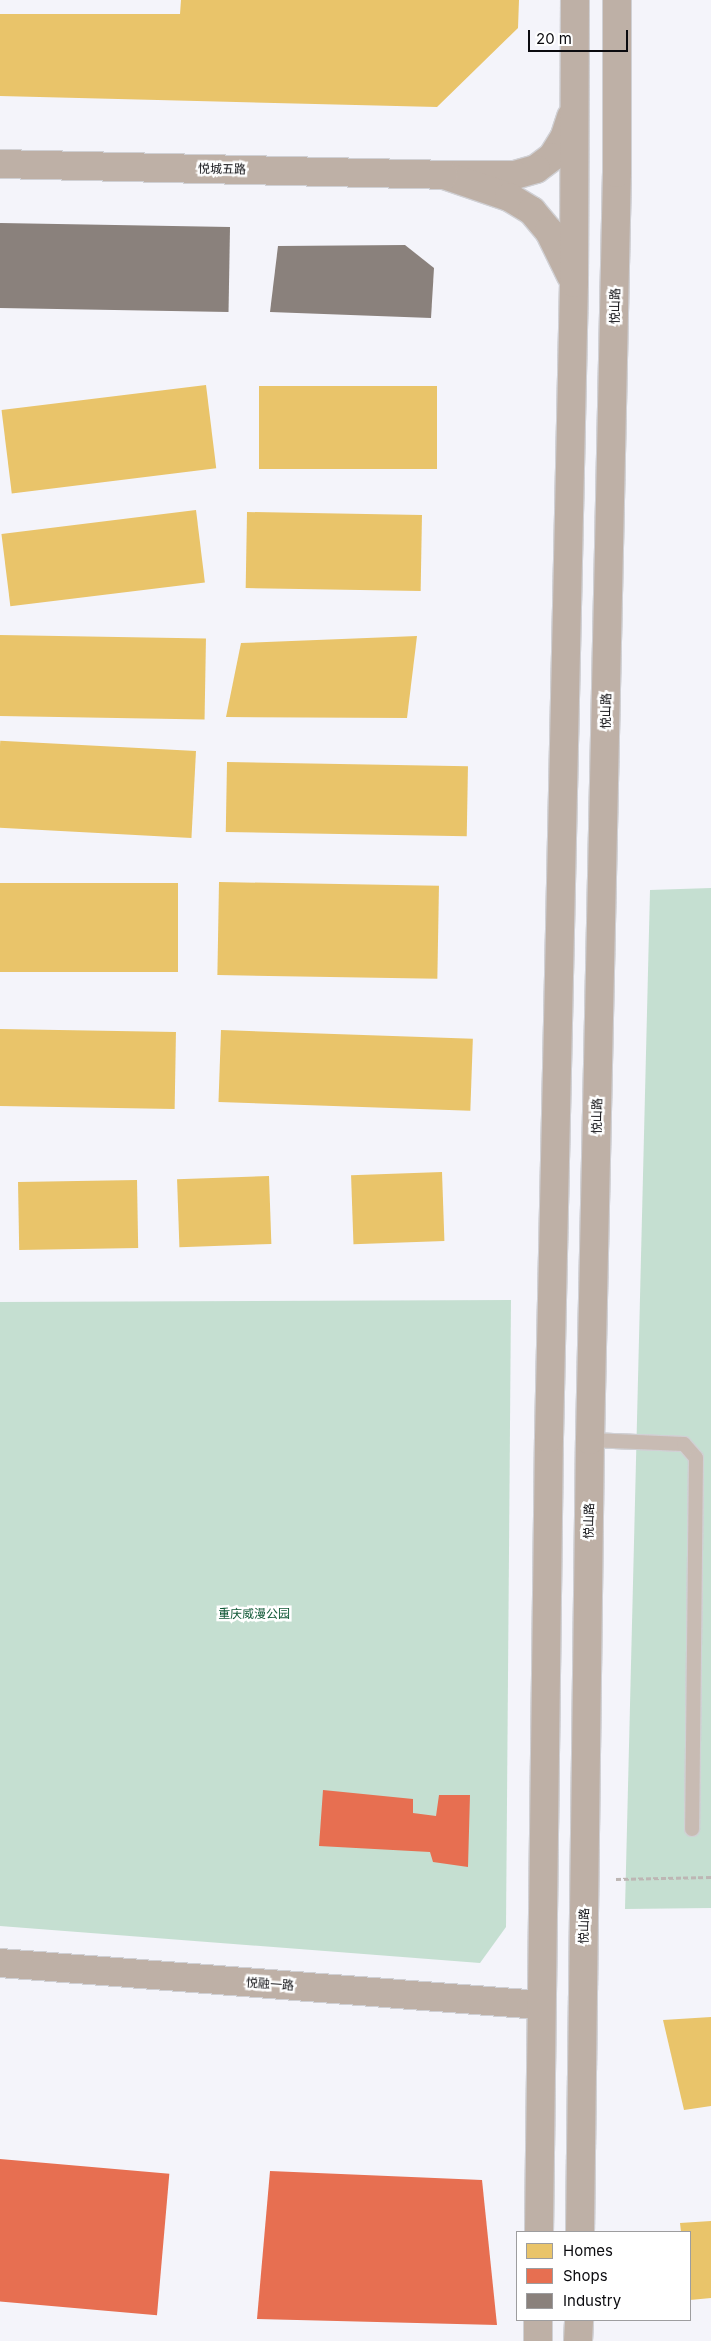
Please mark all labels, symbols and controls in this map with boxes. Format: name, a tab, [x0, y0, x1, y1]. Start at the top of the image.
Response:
scale bar	[531, 20, 631, 52]
text: 20 m	[536, 29, 572, 48]
street label: 悦城五路	[198, 161, 246, 177]
street label: 悦山路	[607, 288, 623, 324]
street label: 悦山路	[598, 693, 614, 729]
street label: 悦山路	[589, 1098, 605, 1134]
street label: 悦山路	[581, 1503, 597, 1539]
park label: 重庆威漫公园	[218, 1607, 290, 1621]
street label: 悦山路	[576, 1908, 592, 1944]
street label: 悦融一路	[246, 1975, 294, 1993]
legend	[516, 2231, 691, 2321]
text: Homes	[563, 2241, 613, 2260]
text: Shops	[563, 2266, 608, 2285]
text: Industry	[563, 2291, 621, 2310]

